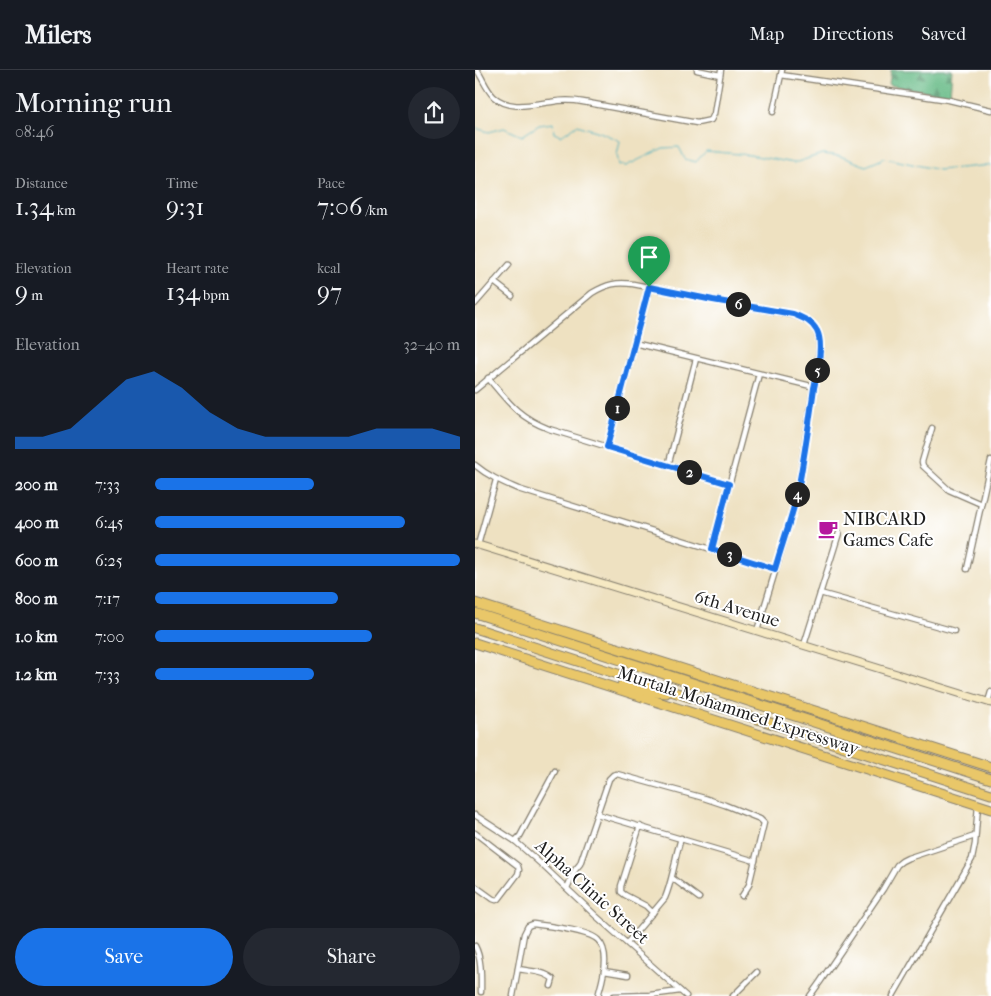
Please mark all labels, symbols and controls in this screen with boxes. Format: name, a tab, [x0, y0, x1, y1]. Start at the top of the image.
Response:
text: Milers	[25, 21, 91, 49]
text: Map	[750, 24, 784, 45]
text: Directions	[812, 24, 893, 45]
text: Saved	[921, 24, 966, 45]
text: Morning run	[15, 86, 172, 119]
button: share	[408, 87, 460, 139]
text: 08:46	[15, 122, 54, 141]
text: Distance	[15, 175, 68, 192]
text: Time	[166, 175, 198, 192]
text: Pace	[317, 175, 345, 192]
text: 1.34	[15, 192, 54, 221]
text: 9:31	[166, 192, 204, 221]
text: 7:06	[317, 192, 362, 221]
text: km	[54, 202, 76, 219]
text: /km	[362, 202, 388, 219]
pin	[628, 236, 670, 287]
icon: arrive	[635, 243, 663, 271]
text: Elevation	[15, 260, 72, 277]
text: Heart rate	[166, 260, 229, 277]
text: kcal	[317, 260, 341, 277]
text: 9	[15, 277, 28, 306]
text: 134	[166, 277, 200, 306]
text: 97	[317, 277, 342, 306]
text: m	[28, 287, 43, 304]
text: bpm	[200, 287, 229, 304]
pin: 6	[725, 292, 751, 316]
text: 6	[735, 296, 742, 313]
text: Elevation	[15, 335, 80, 354]
text: 32–40 m	[403, 335, 460, 354]
pin: 5	[805, 358, 829, 382]
text: 5	[814, 362, 821, 379]
pin: 1	[605, 396, 629, 420]
text: 1	[615, 400, 620, 417]
pin: 2	[677, 460, 701, 484]
text: 2	[686, 464, 693, 481]
text: 200 m	[15, 475, 58, 494]
text: 7:33	[95, 475, 120, 494]
pin: 4	[785, 482, 809, 506]
text: 4	[793, 486, 802, 503]
place label: NIBCARD Games Cafe	[843, 509, 933, 551]
text: 400 m	[15, 513, 59, 532]
text: 6:45	[95, 513, 123, 532]
cafe icon: NIBCARD Games Cafe	[817, 518, 839, 540]
pin: 3	[717, 542, 741, 566]
text: 3	[727, 546, 732, 563]
text: 600 m	[15, 551, 58, 570]
text: 6:25	[95, 551, 123, 570]
street label: 6th Avenue	[692, 586, 782, 632]
text: 800 m	[15, 589, 57, 608]
text: 7:17	[95, 589, 120, 608]
text: 1.0 km	[15, 627, 58, 646]
text: 7:00	[95, 627, 124, 646]
street label: Murtala Mohammed Expressway	[615, 662, 863, 760]
text: 1.2 km	[15, 665, 57, 684]
text: 7:33	[95, 665, 120, 684]
street label: Alpha Clinic Street	[530, 835, 654, 949]
button: Save	[15, 928, 233, 986]
button: Share	[243, 928, 460, 986]

